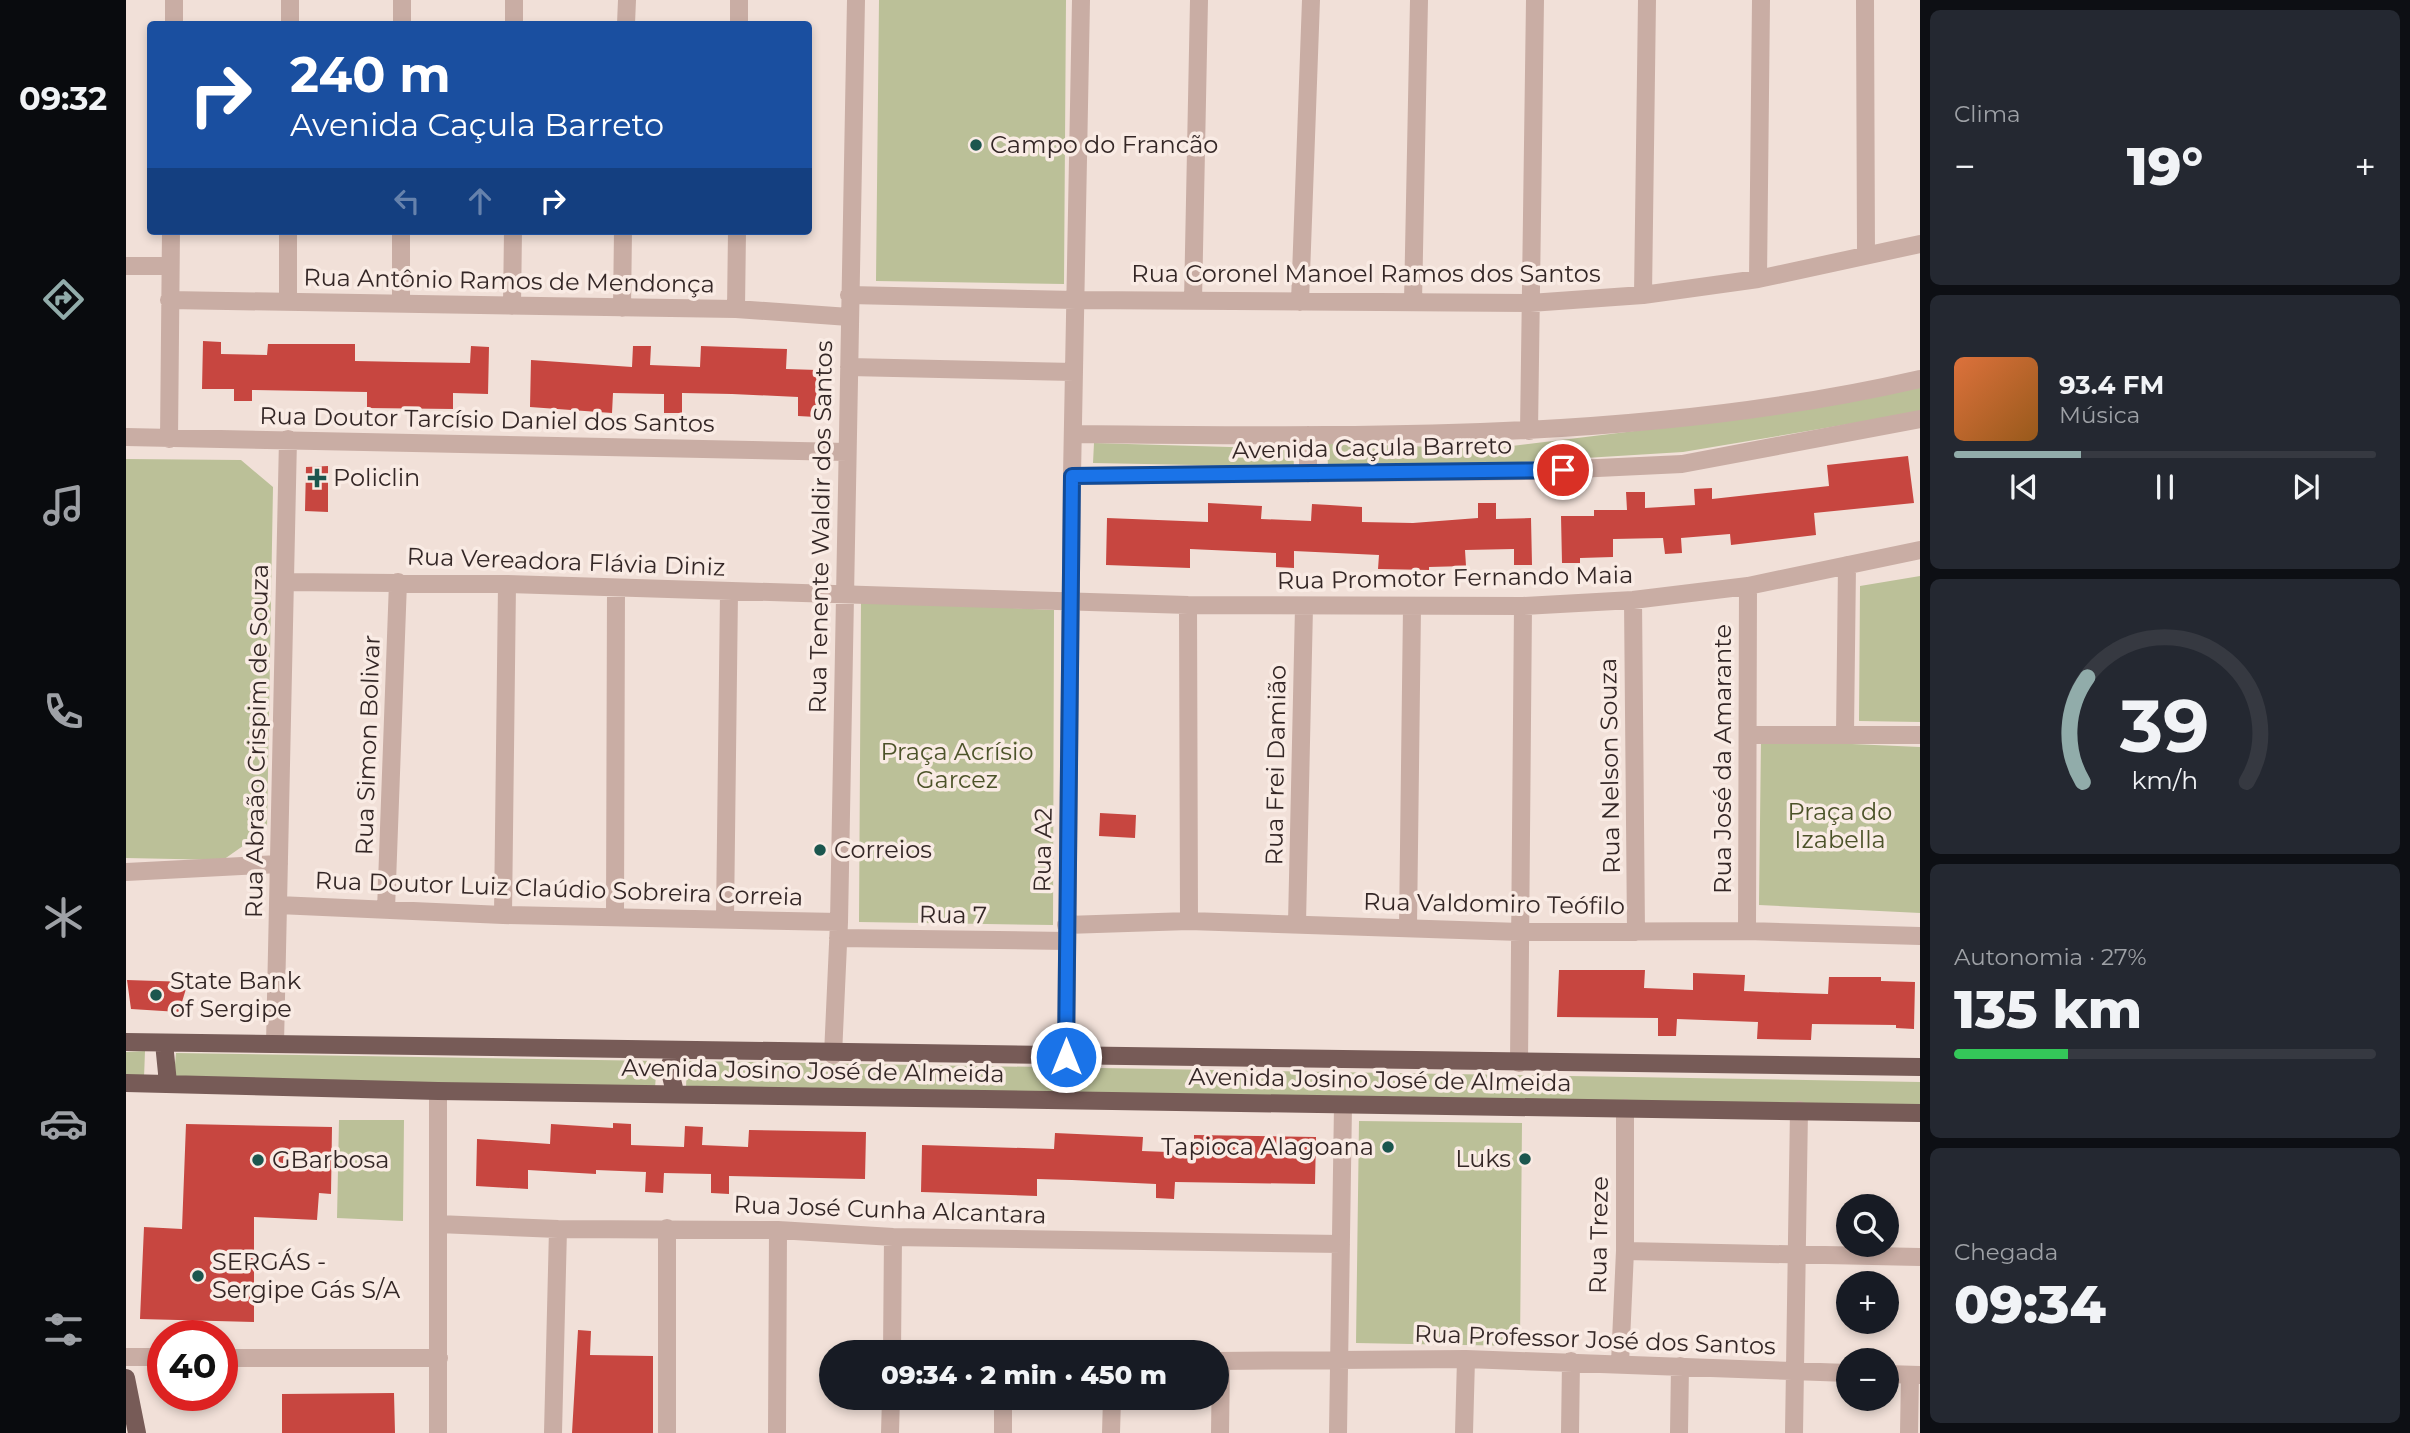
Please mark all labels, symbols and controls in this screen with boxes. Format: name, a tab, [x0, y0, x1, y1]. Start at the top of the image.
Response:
text: 240 m	[290, 45, 451, 104]
icon: right	[175, 49, 266, 140]
text: 09:32	[19, 79, 107, 118]
text: Clima	[1954, 100, 2021, 128]
text: Avenida Caçula Barreto	[290, 105, 664, 144]
place label: Campo do Francão	[990, 130, 1218, 159]
text: 19°	[2127, 135, 2203, 198]
marker: Campo do Francão	[968, 137, 984, 153]
text: −	[1954, 143, 1976, 190]
text: +	[2354, 143, 2376, 190]
icon: left	[388, 182, 426, 220]
icon: ahead	[461, 182, 499, 220]
icon: right	[534, 182, 572, 220]
street label: Rua Coronel Manoel Ramos dos Santos	[1131, 259, 1601, 288]
street label: Rua Antônio Ramos de Mendonça	[303, 262, 715, 299]
icon: directions	[39, 275, 88, 324]
street label: Rua Tenente Waldir dos Santos	[803, 340, 838, 714]
text: 93.4 FM	[2059, 369, 2164, 401]
street label: Rua Doutor Tarcísio Daniel dos Santos	[259, 401, 715, 438]
text: Música	[2059, 401, 2140, 429]
street label: Avenida Caçula Barreto	[1232, 431, 1512, 464]
pin	[1533, 440, 1593, 500]
icon: arrive	[1544, 451, 1582, 489]
place label: Policlin	[333, 463, 420, 492]
marker: Policlin	[307, 468, 327, 488]
icon: previous	[2005, 468, 2043, 506]
icon: pause	[2146, 468, 2184, 506]
icon: next	[2287, 468, 2325, 506]
icon: music	[39, 481, 88, 530]
street label: Rua Vereadora Flávia Diniz	[406, 541, 726, 582]
street label: Rua Promotor Fernando Maia	[1277, 560, 1633, 595]
street label: Rua Abraão Crispim de Souza	[239, 564, 274, 918]
street label: Rua José da Amarante	[1708, 624, 1737, 894]
street label: Rua Simon Bolivar	[349, 634, 386, 856]
street label: Rua Nelson Souza	[1593, 658, 1626, 874]
street label: Rua Frei Damião	[1259, 664, 1292, 866]
text: 39	[2119, 683, 2210, 771]
icon: phone	[39, 687, 88, 736]
park label: Praça Acrísio Garcez	[880, 737, 1034, 794]
text: km/h	[2132, 765, 2198, 795]
park label: Praça do Izabella	[1788, 797, 1892, 854]
street label: Rua A2	[1027, 807, 1058, 893]
place label: Correios	[834, 835, 932, 864]
marker: Correios	[812, 842, 828, 858]
street label: Rua Doutor Luiz Claúdio Sobreira Correia	[314, 865, 804, 912]
street label: Rua Valdomiro Teófilo	[1363, 887, 1625, 920]
icon: climate	[39, 893, 88, 942]
street label: Rua 7	[919, 899, 987, 930]
text: Autonomia · 27%	[1954, 943, 2147, 971]
place label: State Bank of Sergipe	[170, 966, 302, 1023]
text: 135 km	[1954, 978, 2142, 1041]
marker: State Bank of Sergipe	[148, 987, 164, 1003]
position arrow	[1029, 1020, 1103, 1094]
street label: Avenida Josino José de Almeida	[621, 1053, 1005, 1088]
street label: Avenida Josino José de Almeida	[1188, 1062, 1572, 1097]
icon: car	[39, 1099, 88, 1148]
place label: Tapioca Alagoana	[1161, 1132, 1374, 1161]
marker: Tapioca Alagoana	[1380, 1139, 1396, 1155]
place label: Luks	[1455, 1144, 1511, 1173]
place label: GBarbosa	[272, 1145, 389, 1174]
marker: Luks	[1517, 1151, 1533, 1167]
marker: GBarbosa	[250, 1152, 266, 1168]
street label: Rua Treze	[1583, 1176, 1614, 1294]
street label: Rua José Cunha Alcantara	[733, 1190, 1047, 1229]
map controls	[1836, 1194, 1899, 1411]
button: search	[1836, 1194, 1899, 1257]
text: Chegada	[1954, 1238, 2058, 1266]
place label: SERGÁS - Sergipe Gás S/A	[212, 1247, 401, 1304]
marker: SERGÁS - Sergipe Gás S/A	[190, 1268, 206, 1284]
button: +	[1836, 1271, 1899, 1334]
text: 09:34	[1954, 1273, 2106, 1336]
icon: filters	[39, 1305, 88, 1354]
street label: Rua Professor José dos Santos	[1414, 1319, 1776, 1360]
speed limit sign: 40	[147, 1320, 238, 1411]
button: −	[1836, 1348, 1899, 1411]
text: 09:34 · 2 min · 450 m	[881, 1359, 1167, 1391]

